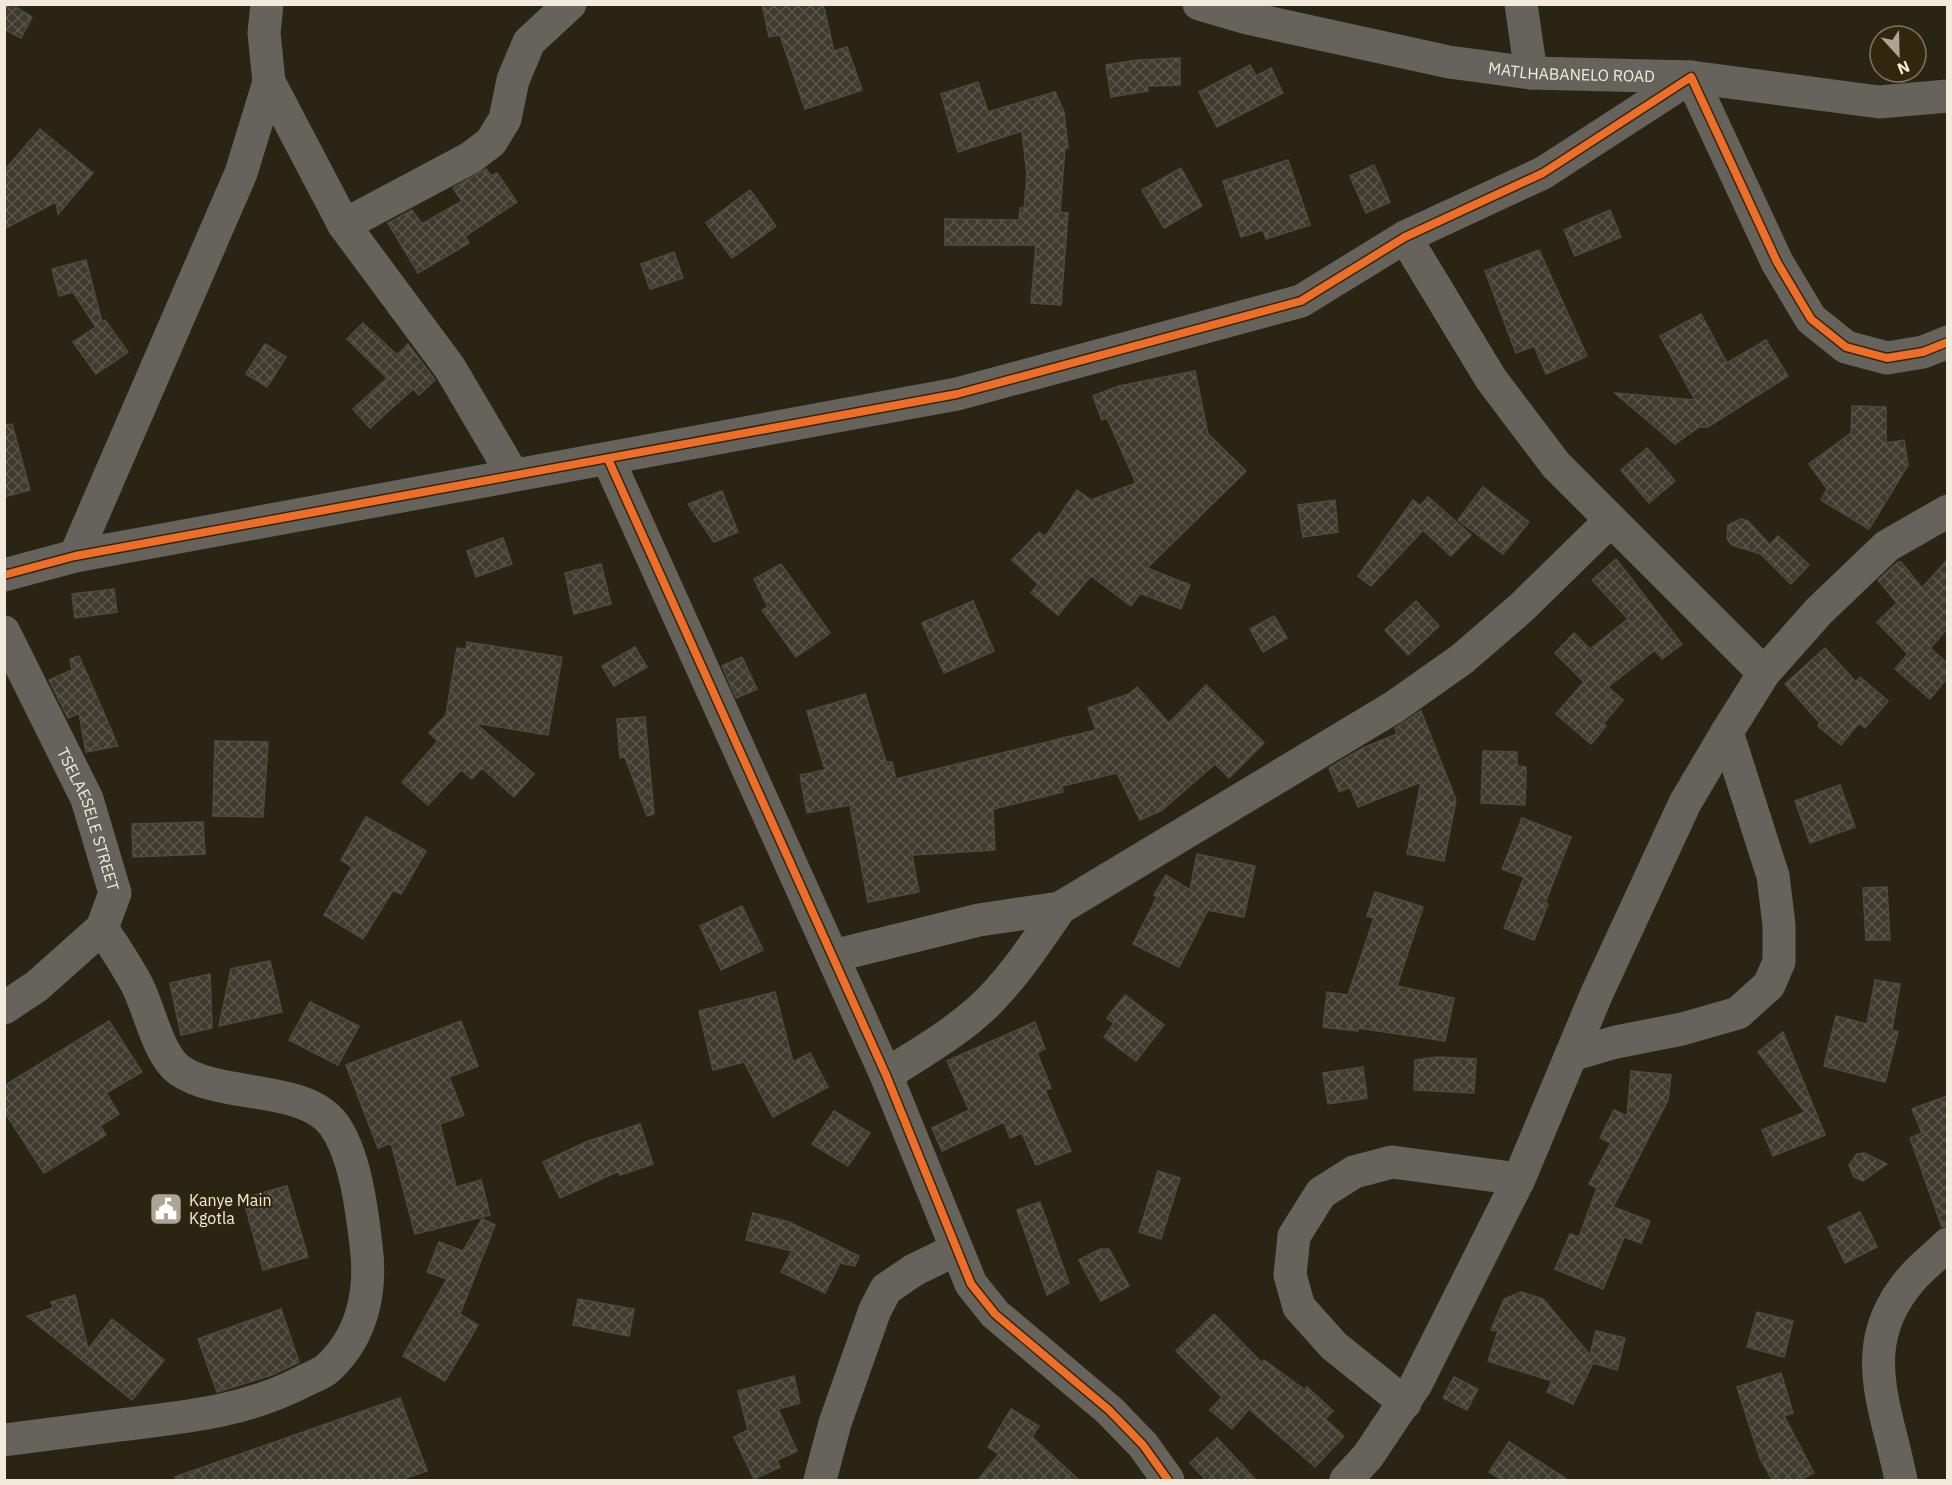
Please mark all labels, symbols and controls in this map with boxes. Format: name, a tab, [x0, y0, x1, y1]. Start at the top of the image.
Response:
north arrow	[1868, 24, 1928, 84]
text: N	[1894, 56, 1913, 79]
street label: MATLHABANELO ROAD	[1487, 57, 1655, 86]
street label: TSELAESELE STREET	[53, 744, 124, 893]
place label: Kanye Main Kgotla	[189, 1190, 272, 1228]
public building icon: Kanye Main Kgotla	[148, 1191, 184, 1227]

